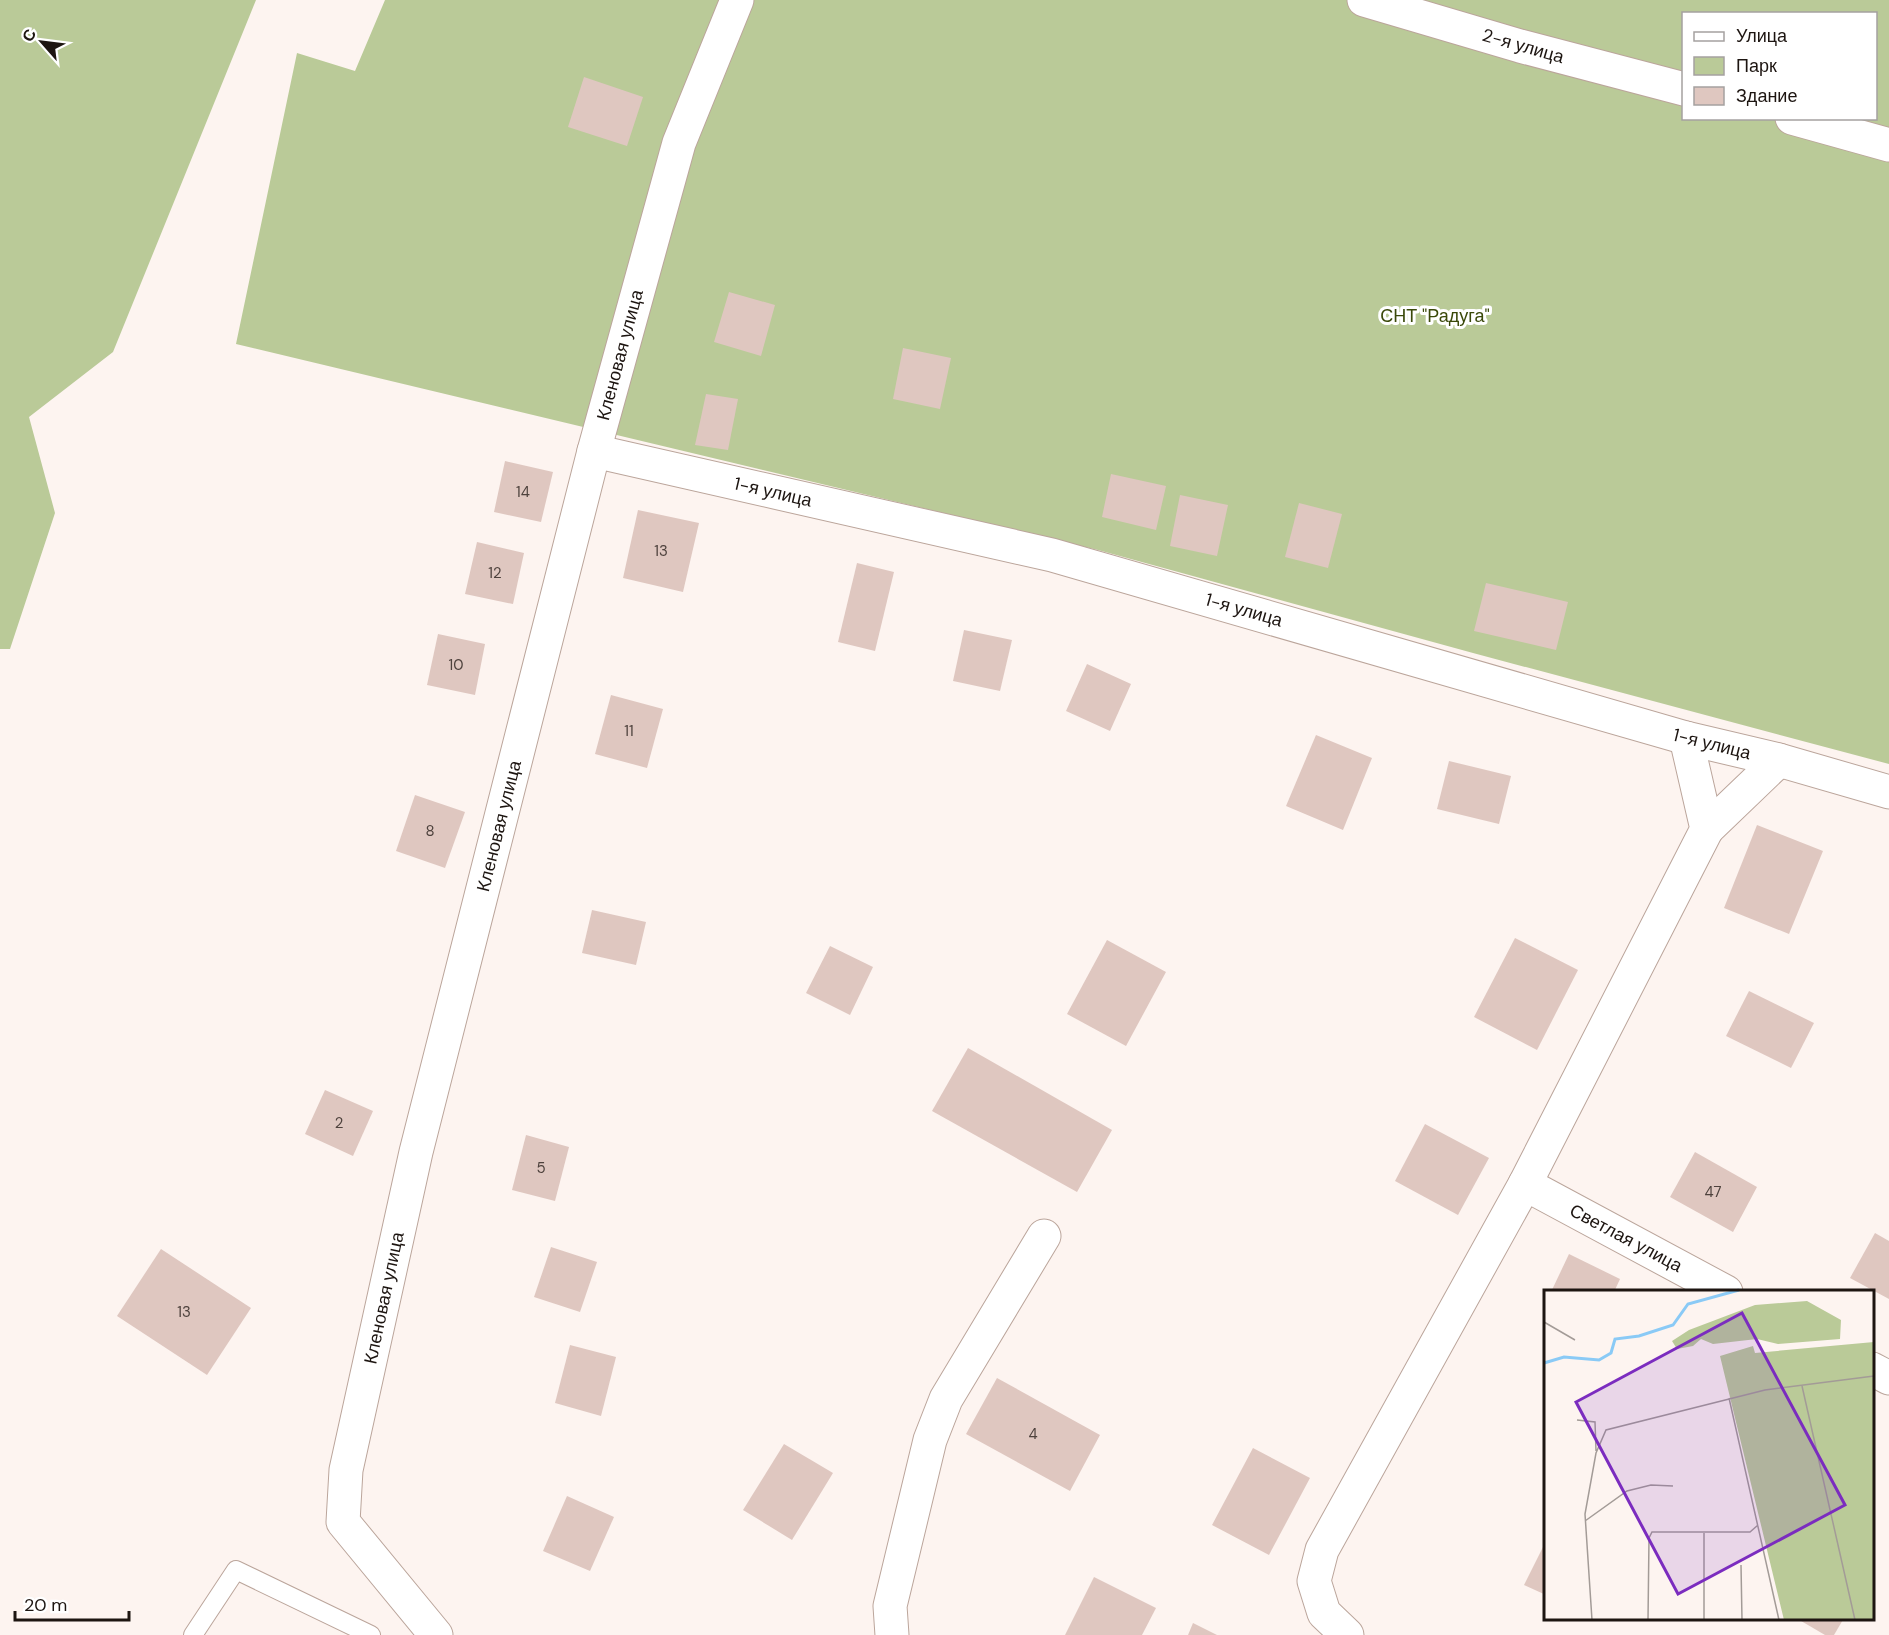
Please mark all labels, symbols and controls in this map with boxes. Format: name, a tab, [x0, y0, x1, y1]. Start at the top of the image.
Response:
north arrow	[12, 12, 72, 72]
legend	[1682, 12, 1877, 120]
street label: 2-я улица	[1479, 23, 1568, 69]
text: Улица	[1736, 24, 1788, 48]
text: С	[17, 25, 41, 45]
text: Парк	[1736, 54, 1777, 78]
text: Здание	[1736, 84, 1797, 108]
street label: Кленовая улица	[591, 286, 649, 423]
park label: СНТ "Радуга"	[1380, 304, 1490, 328]
street label: 1-я улица	[732, 471, 815, 513]
house number: 14	[516, 482, 530, 502]
house number: 13	[654, 541, 668, 561]
house number: 12	[488, 563, 502, 583]
street label: 1-я улица	[1203, 588, 1286, 633]
house number: 10	[449, 655, 463, 675]
house number: 11	[624, 721, 634, 741]
street label: 1-я улица	[1671, 723, 1754, 765]
street label: Кленовая улица	[471, 757, 527, 894]
house number: 8	[425, 821, 435, 841]
house number: 2	[335, 1113, 343, 1133]
house number: 5	[536, 1158, 546, 1178]
house number: 47	[1704, 1182, 1722, 1202]
street label: Светлая улица	[1566, 1198, 1687, 1278]
street label: Кленовая улица	[358, 1229, 410, 1366]
inset map	[1544, 1290, 1874, 1620]
house number: 13	[177, 1302, 191, 1322]
house number: 4	[1028, 1424, 1038, 1444]
scale bar	[15, 1584, 129, 1622]
text: 20 m	[24, 1593, 67, 1617]

